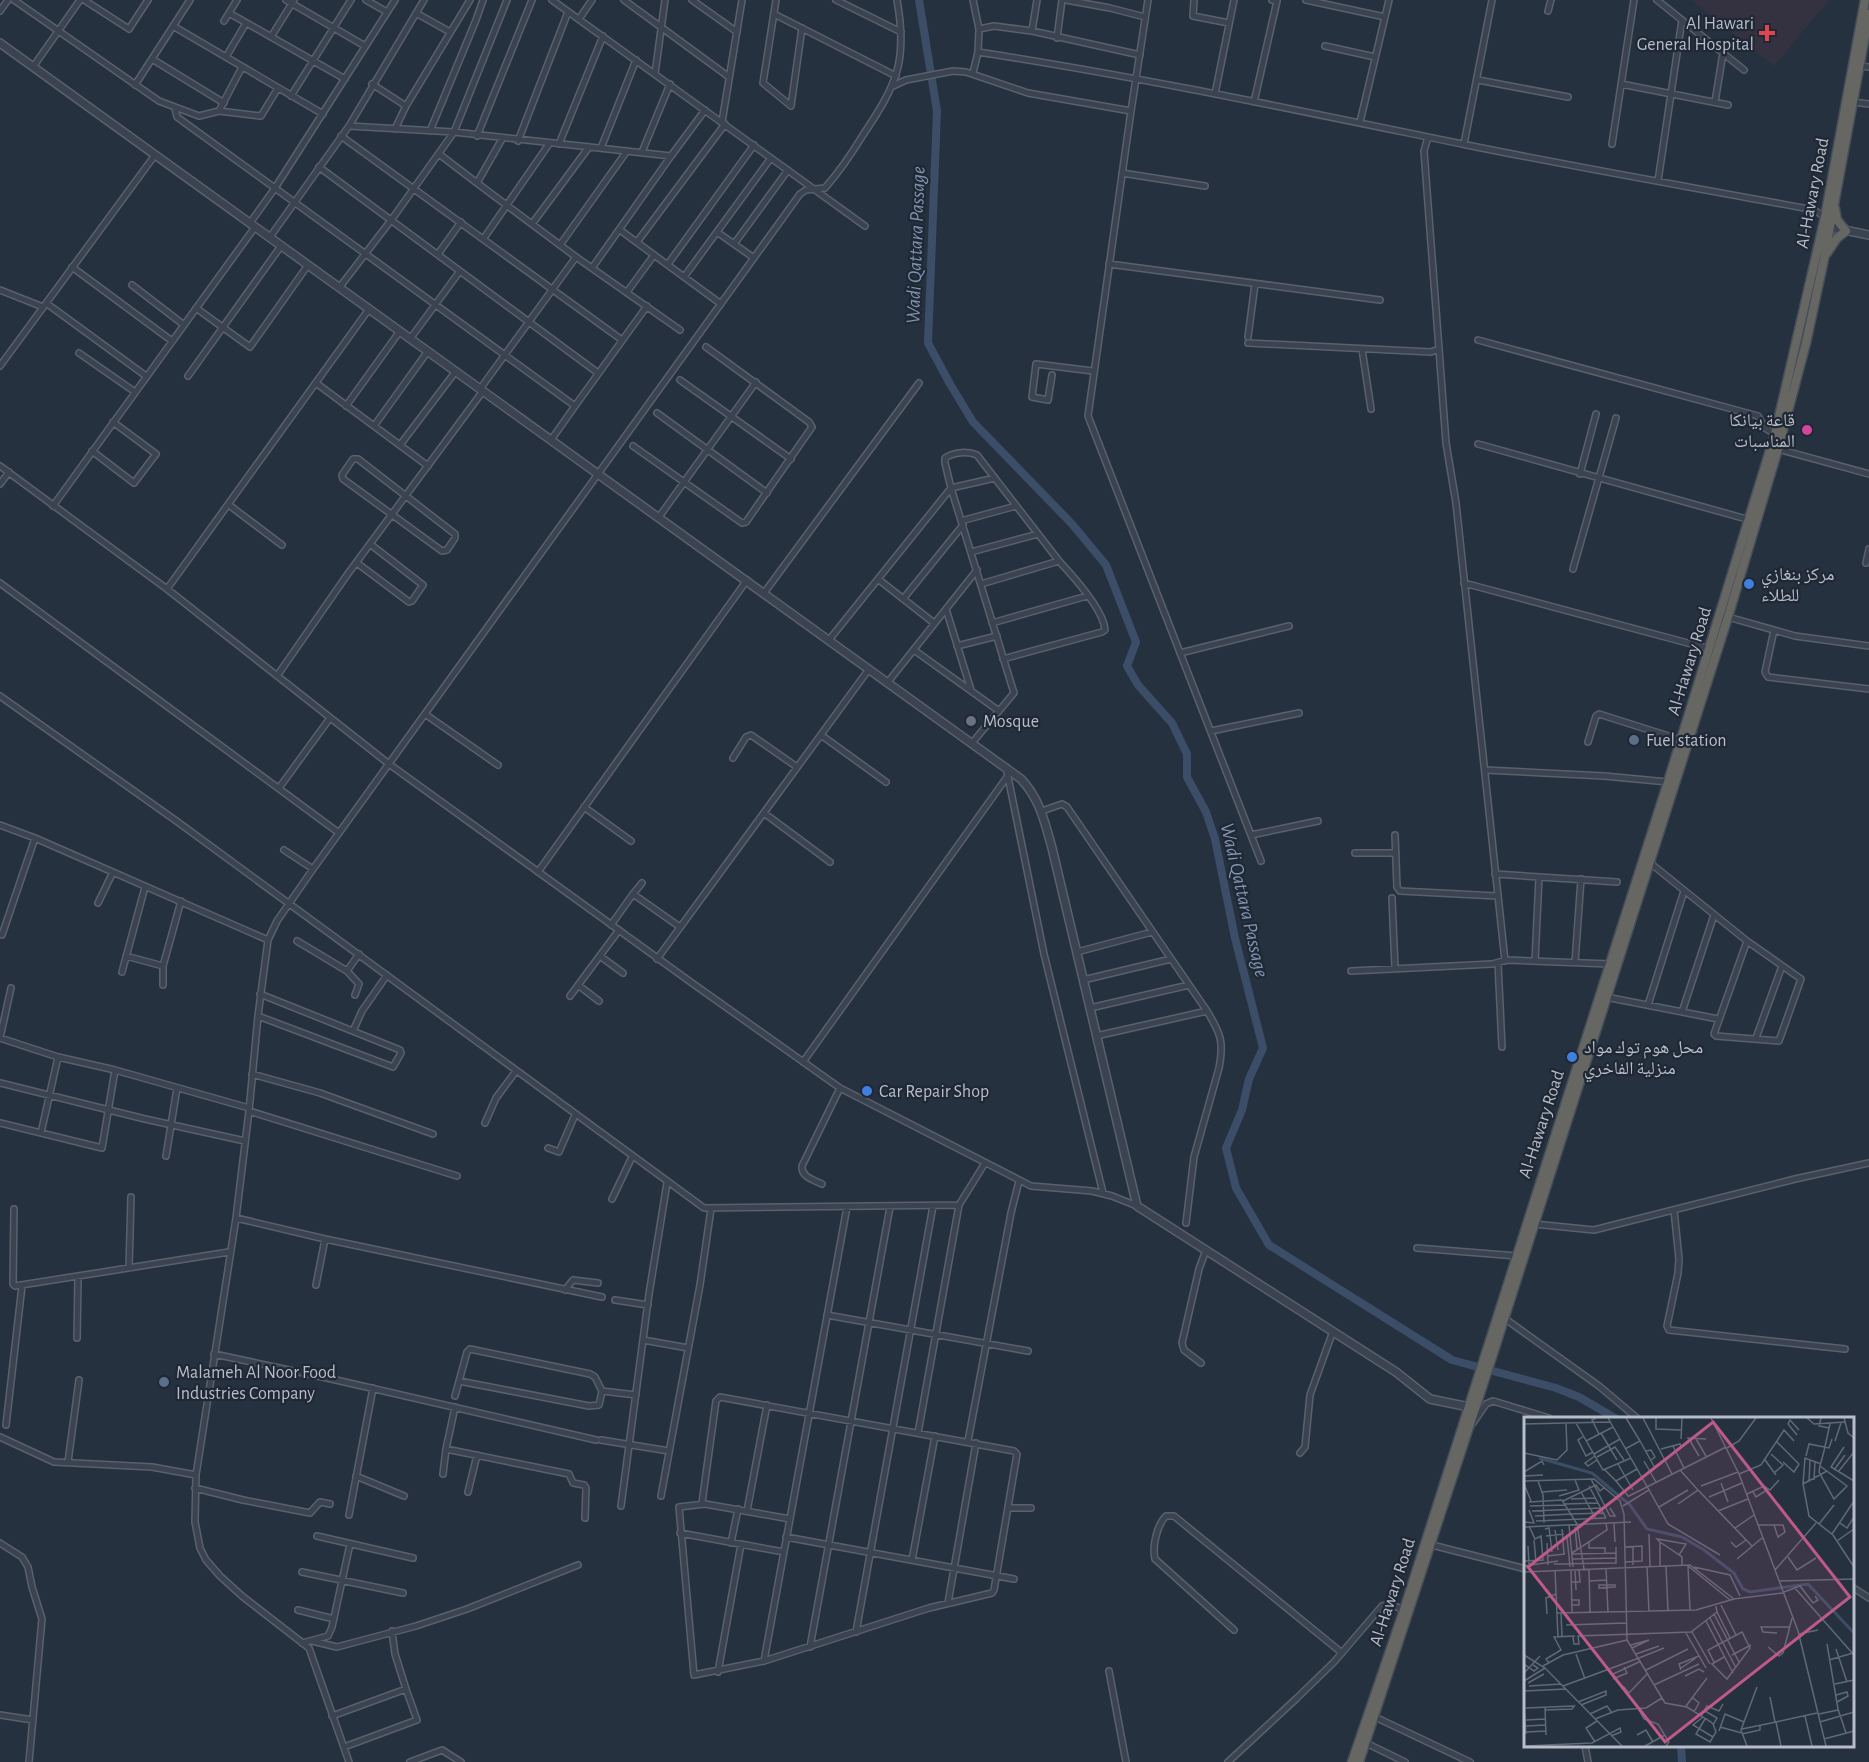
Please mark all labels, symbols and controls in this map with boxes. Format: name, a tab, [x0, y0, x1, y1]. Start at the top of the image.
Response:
place label: Al Hawari General Hospital	[1637, 15, 1754, 54]
marker: Al Hawari General Hospital	[1758, 24, 1776, 42]
street label: Al-Hawary Road	[1793, 136, 1833, 250]
water label: Wadi Qattara Passage	[903, 166, 929, 324]
place label: قاعة بيانكا المناسبات	[1729, 412, 1795, 452]
marker: قاعة بيانكا المناسبات	[1800, 423, 1814, 437]
place label: مركز بنغازي للطلاء	[1761, 566, 1834, 605]
marker: مركز بنغازي للطلاء	[1742, 577, 1756, 591]
street label: Al-Hawary Road	[1665, 605, 1715, 718]
place label: Mosque	[983, 713, 1039, 731]
marker: Mosque	[964, 714, 978, 728]
place label: Fuel station	[1646, 732, 1727, 750]
marker: Fuel station	[1627, 733, 1641, 747]
water label: Wadi Qattara Passage	[1217, 821, 1272, 980]
place label: محل هوم توك مواد منزلية الفاخري	[1584, 1039, 1703, 1083]
marker: محل هوم توك مواد منزلية الفاخري	[1565, 1050, 1579, 1064]
street label: Al-Hawary Road	[1516, 1068, 1568, 1181]
place label: Car Repair Shop	[879, 1083, 989, 1101]
marker: Car Repair Shop	[860, 1084, 874, 1098]
place label: Malameh Al Noor Food Industries Company	[176, 1364, 336, 1403]
marker: Malameh Al Noor Food Industries Company	[157, 1375, 171, 1389]
inset map	[1524, 1417, 1854, 1747]
street label: Al-Hawary Road	[1367, 1536, 1419, 1649]

